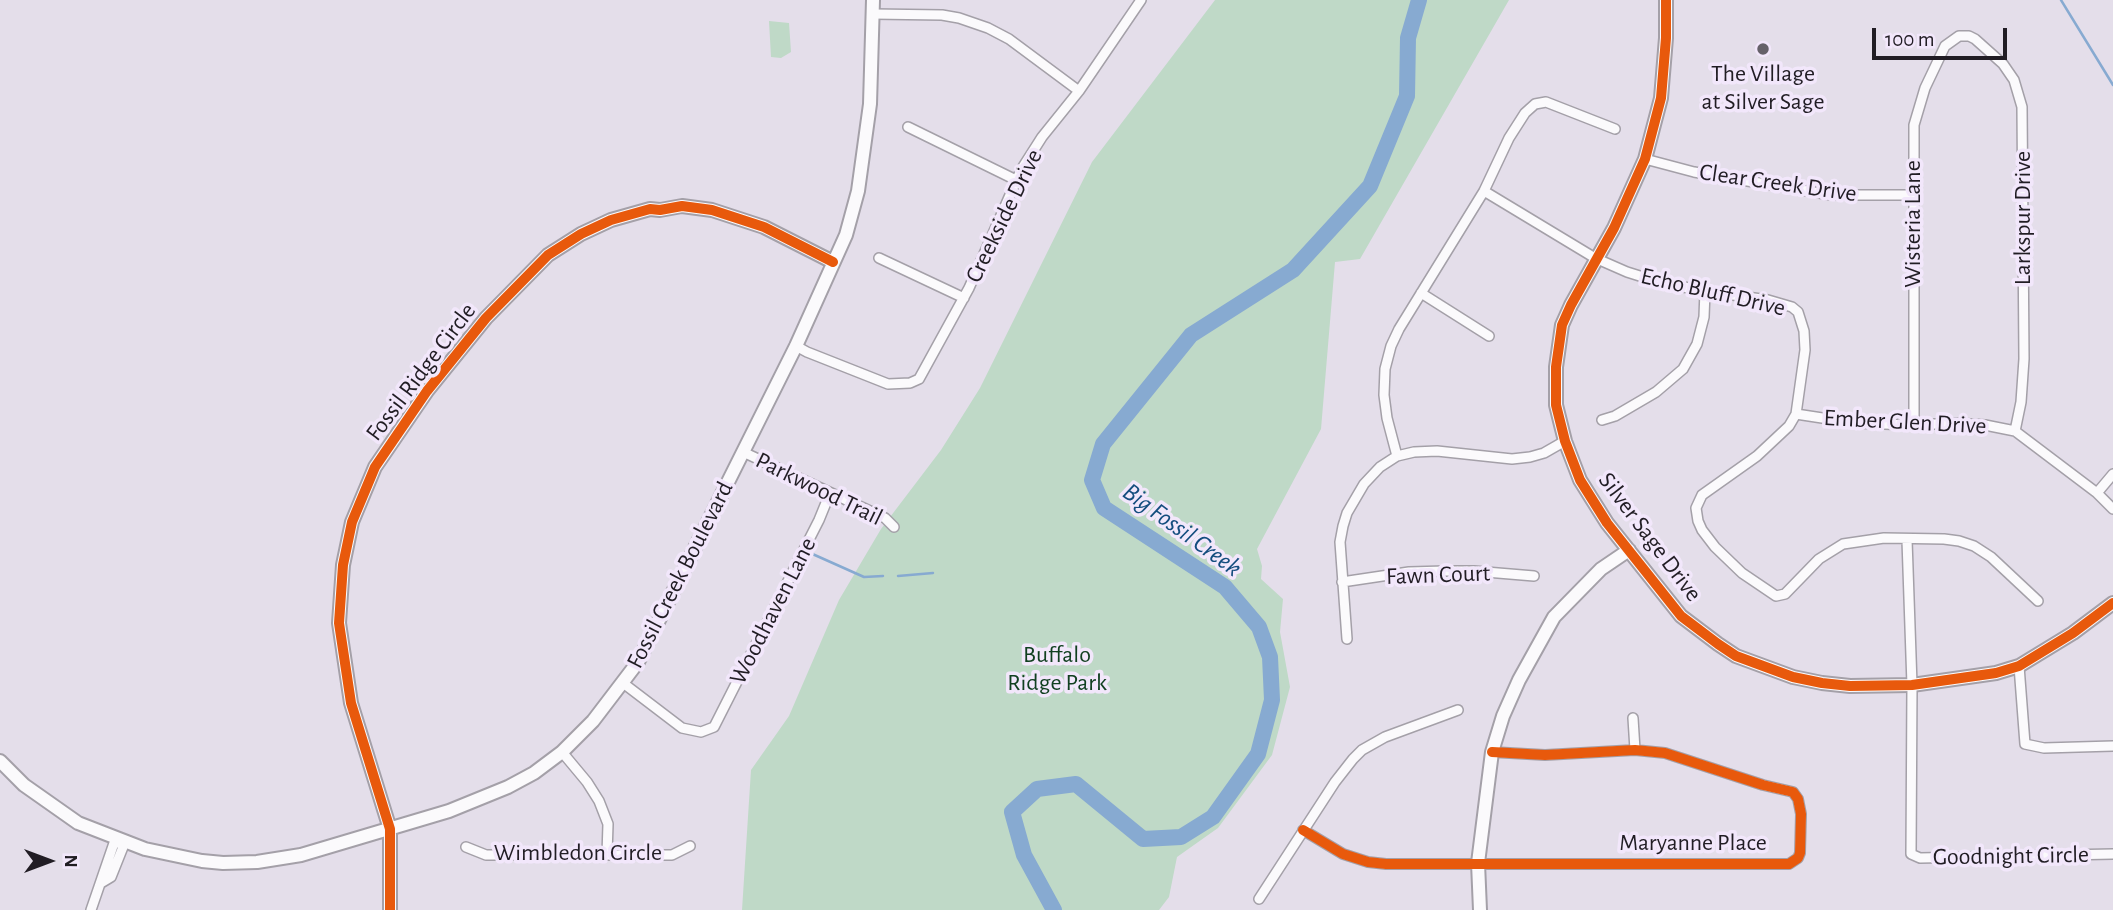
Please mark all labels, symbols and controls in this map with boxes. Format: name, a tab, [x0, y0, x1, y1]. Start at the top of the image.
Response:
scale bar	[1875, 14, 2010, 58]
text: 100 m	[1885, 29, 1935, 50]
marker: The Village at Silver Sage	[1755, 41, 1771, 57]
place label: The Village at Silver Sage	[1701, 60, 1825, 116]
street label: Creekside Drive	[959, 145, 1049, 287]
street label: Larkspur Drive	[2009, 151, 2037, 285]
street label: Clear Creek Drive	[1697, 158, 1859, 208]
street label: Wisteria Lane	[1899, 160, 1927, 288]
street label: Echo Bluff Drive	[1638, 261, 1788, 323]
street label: Fossil Ridge Circle	[360, 297, 482, 447]
street label: Ember Glen Drive	[1823, 403, 1987, 441]
street label: Parkwood Trail	[751, 446, 887, 532]
street label: Silver Sage Drive	[1592, 467, 1708, 607]
water label: Big Fossil Creek	[1116, 476, 1248, 584]
street label: Fossil Creek Boulevard	[620, 477, 740, 673]
street label: Woodhaven Lane	[724, 533, 822, 689]
street label: Fawn Court	[1385, 559, 1491, 591]
park label: Buffalo Ridge Park	[1007, 641, 1107, 697]
north arrow	[14, 826, 84, 896]
street label: Maryanne Place	[1619, 829, 1767, 857]
street label: Wimbledon Circle	[494, 839, 662, 867]
street label: Goodnight Circle	[1933, 840, 2089, 872]
text: N	[61, 854, 80, 868]

